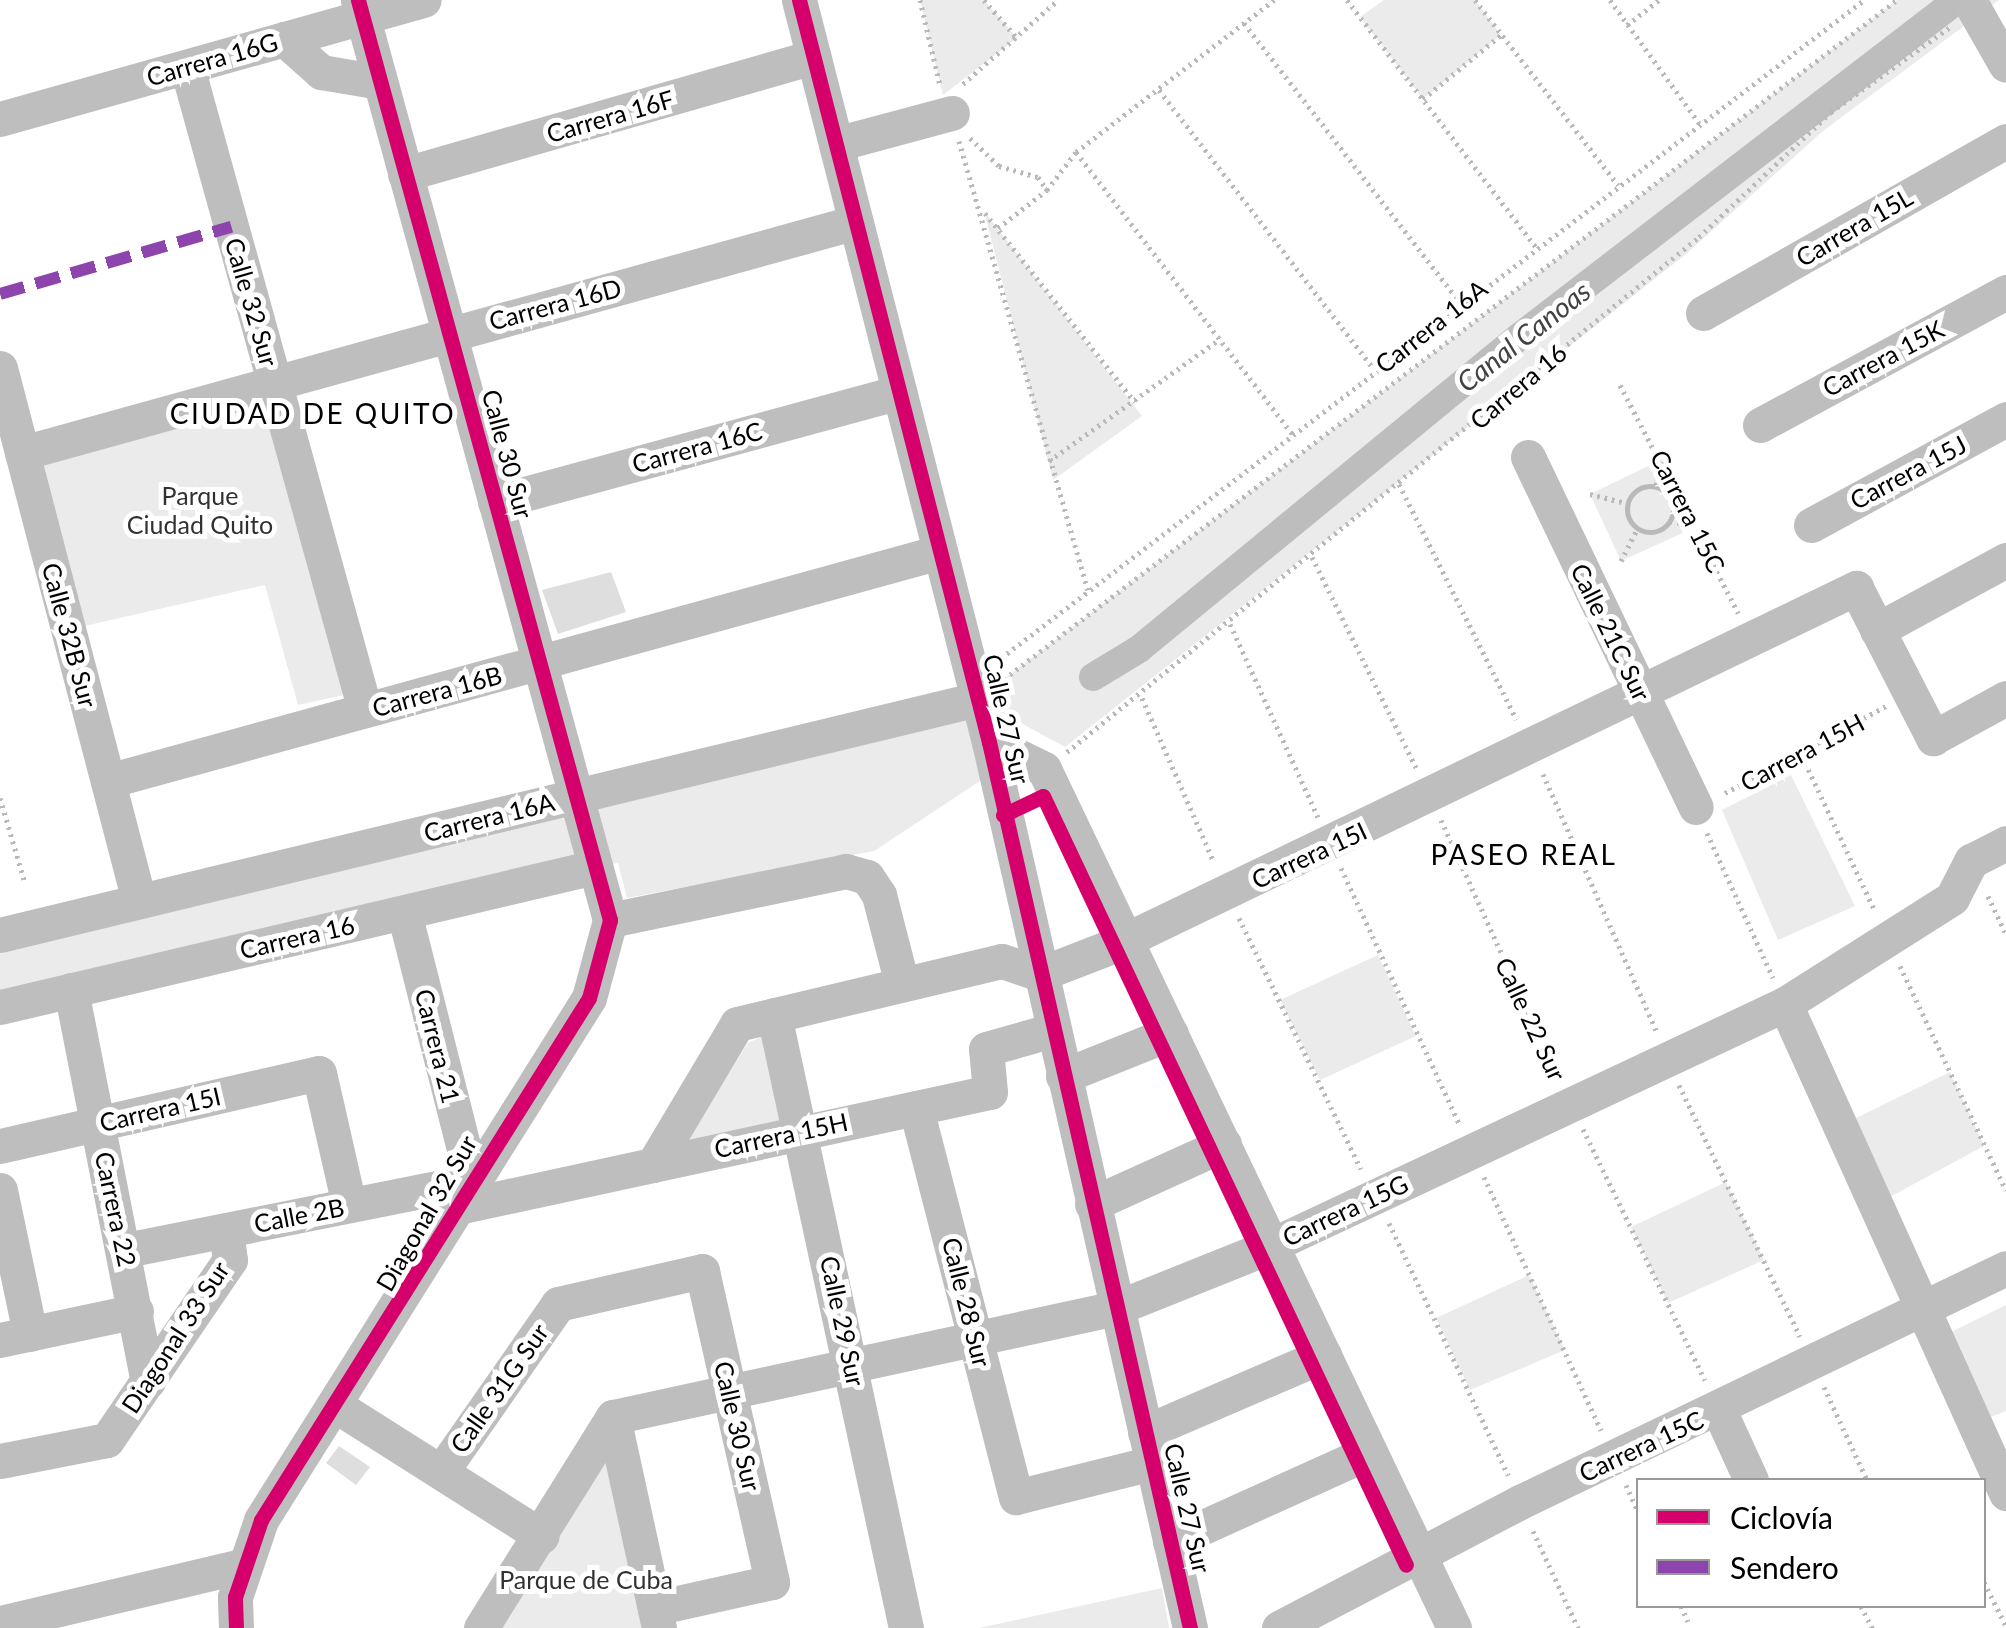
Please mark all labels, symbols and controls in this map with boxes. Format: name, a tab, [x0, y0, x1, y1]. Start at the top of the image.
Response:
street label: Carrera 16G	[143, 26, 281, 92]
street label: Carrera 16F	[543, 84, 677, 148]
street label: Carrera 15L	[1790, 182, 1918, 272]
street label: Calle 32 Sur	[219, 234, 285, 370]
street label: Carrera 16D	[486, 272, 624, 336]
street label: Carrera 16A	[1369, 273, 1493, 379]
water label: Canal Canoas	[1450, 273, 1596, 399]
street label: Carrera 15K	[1817, 313, 1949, 403]
street label: Carrera 16	[1464, 337, 1572, 435]
street label: Calle 30 Sur	[476, 386, 540, 522]
district label: CIUDAD DE QUITO	[170, 396, 456, 430]
street label: Carrera 16C	[629, 415, 765, 479]
street label: Carrera 15J	[1845, 429, 1971, 515]
street label: Carrera 15C	[1644, 445, 1732, 577]
park label: Parque Ciudad Quito	[127, 481, 273, 540]
street label: Calle 21C Sur	[1565, 558, 1657, 706]
street label: Calle 32B Sur	[36, 559, 104, 711]
street label: Calle 27 Sur	[978, 651, 1036, 787]
street label: Carrera 16B	[369, 659, 505, 723]
street label: Carrera 15H	[1735, 707, 1869, 797]
street label: Carrera 16A	[421, 786, 557, 848]
street label: Carrera 15I	[1247, 815, 1371, 895]
district label: PASEO REAL	[1431, 837, 1617, 871]
street label: Carrera 16	[237, 909, 357, 965]
street label: Calle 22 Sur	[1489, 953, 1573, 1085]
street label: Carrera 21	[409, 986, 467, 1106]
street label: Carrera 15I	[96, 1080, 224, 1138]
street label: Carrera 15H	[711, 1106, 851, 1164]
street label: Diagonal 32 Sur	[369, 1130, 483, 1296]
street label: Carrera 22	[89, 1149, 143, 1269]
street label: Carrera 15G	[1277, 1168, 1413, 1252]
street label: Calle 2B	[251, 1192, 347, 1238]
street label: Calle 28 Sur	[936, 1234, 998, 1370]
street label: Calle 29 Sur	[815, 1253, 871, 1389]
street label: Diagonal 33 Sur	[115, 1256, 235, 1418]
street label: Calle 31G Sur	[444, 1318, 554, 1458]
street label: Calle 30 Sur	[709, 1358, 767, 1494]
street label: Carrera 15C	[1574, 1404, 1708, 1488]
street label: Calle 27 Sur	[1159, 1440, 1217, 1576]
legend	[1636, 1478, 1986, 1608]
text: Ciclovía	[1730, 1499, 1833, 1535]
text: Sendero	[1730, 1549, 1839, 1585]
park label: Parque de Cuba	[499, 1564, 673, 1594]

